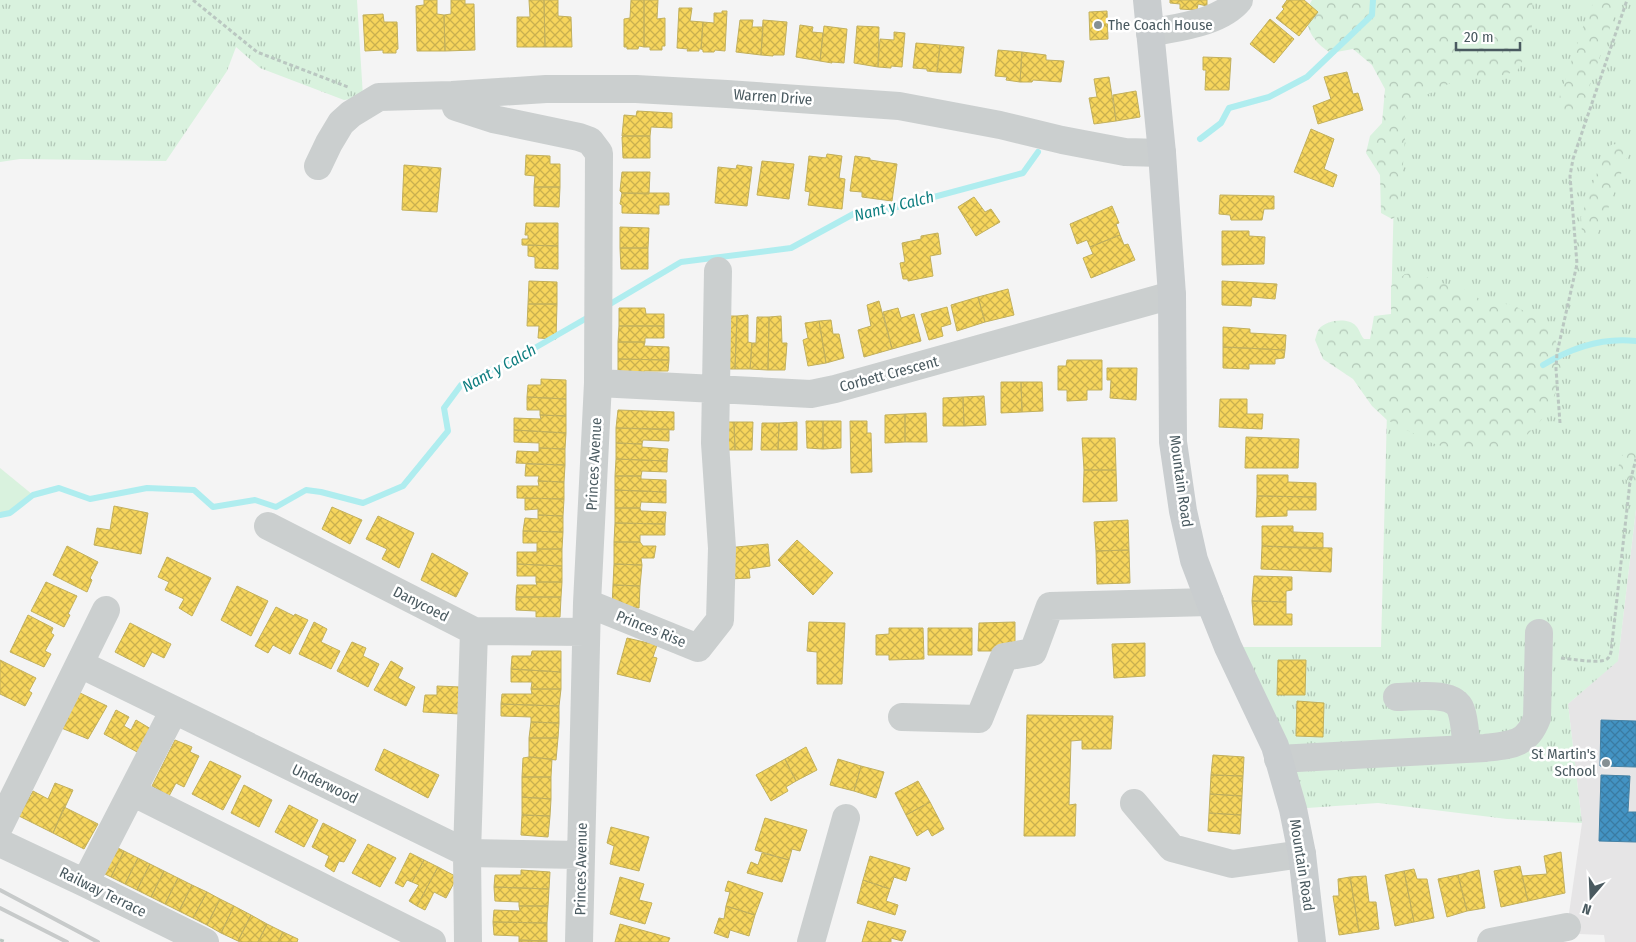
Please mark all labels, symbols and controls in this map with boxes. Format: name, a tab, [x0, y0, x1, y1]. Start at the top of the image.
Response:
place label: The Coach House	[1108, 16, 1213, 34]
marker: The Coach House	[1092, 19, 1104, 31]
scale bar	[1456, 20, 1520, 52]
text: 20 m	[1464, 28, 1494, 46]
street label: Warren Drive	[733, 85, 813, 109]
water label: Nant y Calch	[852, 187, 936, 225]
water label: Nant y Calch	[459, 340, 539, 396]
street label: Corbett Crescent	[838, 352, 940, 396]
street label: Princes Avenue	[583, 417, 605, 511]
street label: Mountain Road	[1166, 434, 1196, 528]
street label: Danycoed	[390, 582, 452, 626]
street label: Princes Rise	[613, 607, 689, 651]
place label: St Martin's School	[1531, 745, 1596, 780]
marker: St Martin's School	[1600, 757, 1612, 769]
street label: Underwood	[289, 760, 361, 808]
street label: Mountain Road	[1286, 818, 1318, 912]
street label: Princes Avenue	[571, 822, 591, 916]
street label: Railway Terrace	[57, 863, 149, 921]
north arrow	[1566, 872, 1616, 922]
text: N	[1580, 899, 1594, 918]

